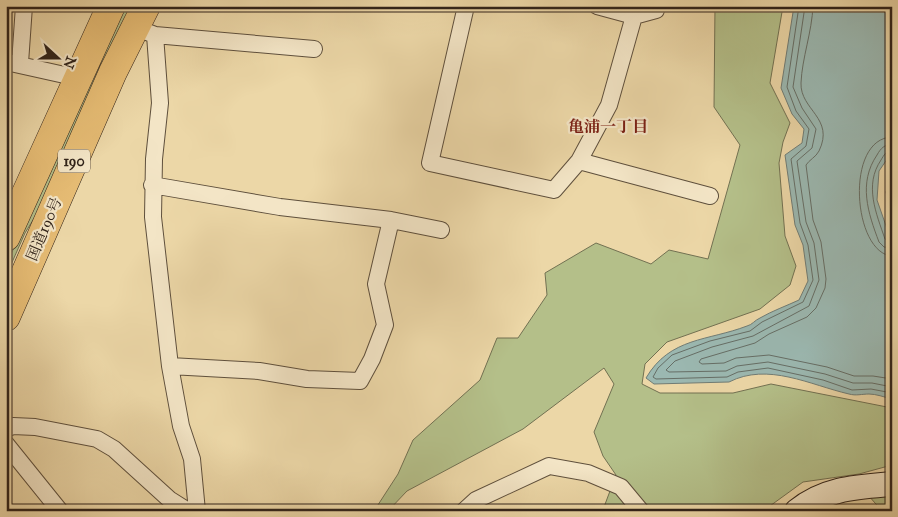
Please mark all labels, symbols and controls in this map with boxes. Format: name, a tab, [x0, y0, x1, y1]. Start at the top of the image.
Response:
north arrow	[32, 32, 82, 82]
text: N	[60, 54, 80, 71]
district label: 亀浦一丁目	[568, 117, 648, 136]
road number: 190	[58, 150, 90, 172]
street label: 国道190号	[23, 194, 65, 264]

